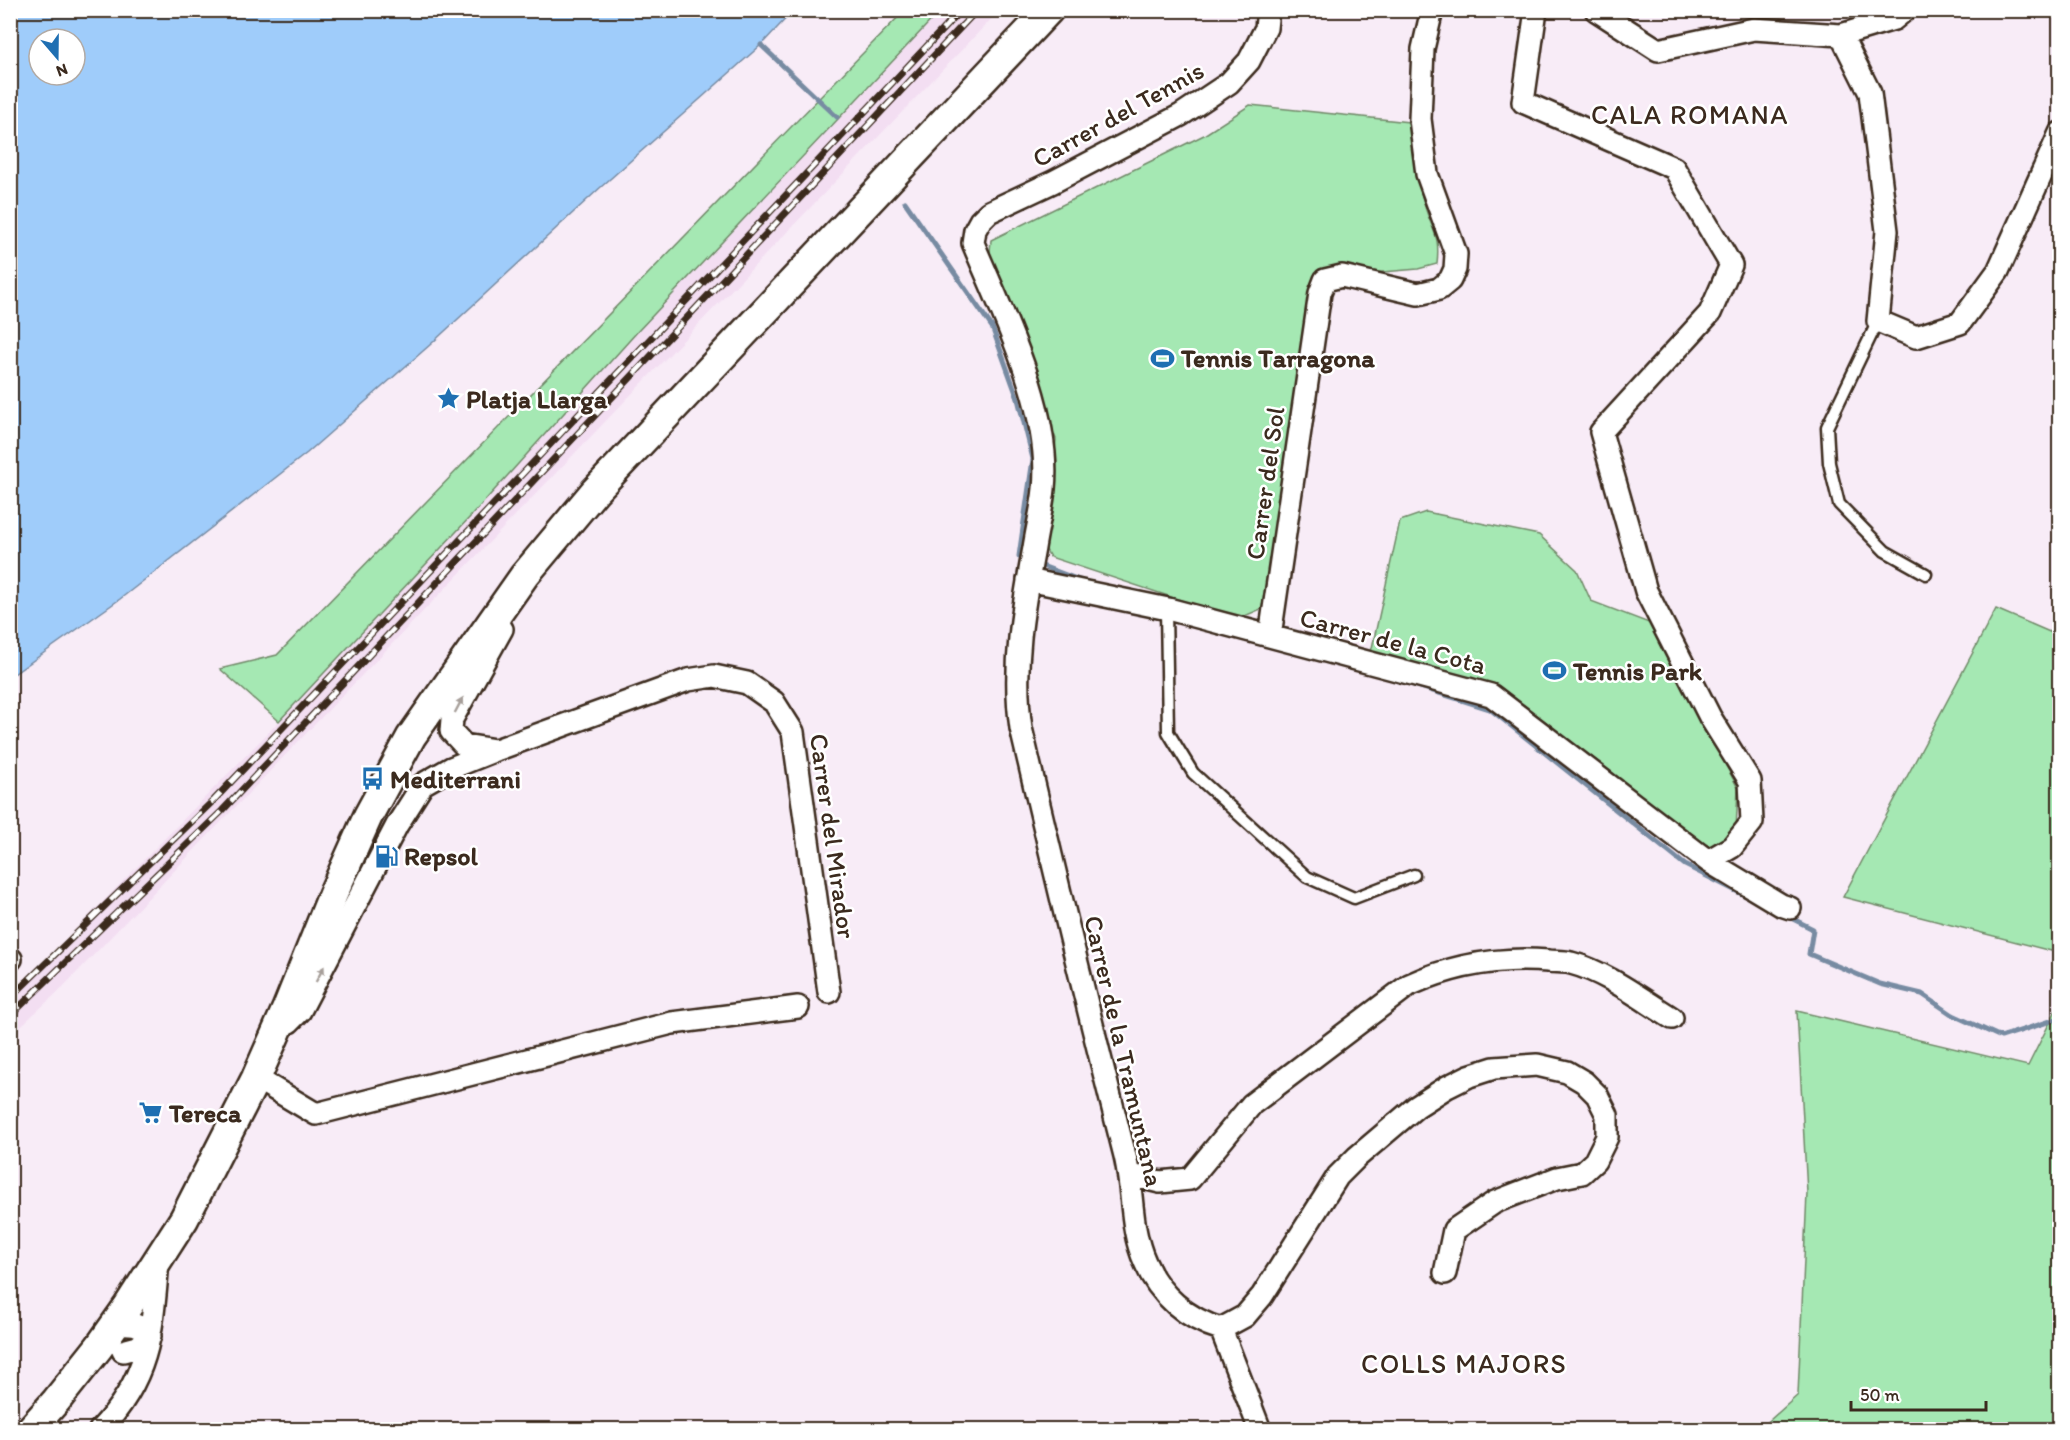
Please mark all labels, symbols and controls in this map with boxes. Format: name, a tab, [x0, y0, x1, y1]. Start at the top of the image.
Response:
north arrow	[27, 27, 87, 87]
street label: Carrer del Tennis	[1027, 54, 1209, 174]
text: N	[54, 60, 70, 81]
district label: CALA ROMANA	[1591, 98, 1789, 131]
place label: Tennis Tarragona	[1180, 342, 1375, 374]
sports icon: Tennis Tarragona	[1150, 345, 1176, 371]
place label: Platja Llarga	[466, 383, 608, 415]
place icon: Platja Llarga	[435, 386, 461, 412]
street label: Carrer del Sol	[1238, 404, 1292, 562]
street label: Carrer de la Cota	[1296, 601, 1490, 681]
place label: Tennis Park	[1572, 655, 1703, 687]
sports icon: Tennis Park	[1542, 658, 1568, 684]
one-way arrow	[454, 697, 464, 714]
street label: Carrer del Mirador	[803, 731, 863, 941]
place label: Mediterrani	[390, 763, 521, 795]
bus stop icon: Mediterrani	[359, 766, 385, 792]
place label: Repsol	[404, 840, 478, 872]
fuel station icon: Repsol	[373, 843, 399, 869]
street label: Carrer de la Tramuntana	[1077, 912, 1171, 1190]
one-way arrow	[315, 965, 325, 982]
place label: Tereca	[168, 1097, 242, 1129]
supermarket icon: Tereca	[138, 1100, 164, 1126]
district label: COLLS MAJORS	[1361, 1347, 1567, 1380]
scale bar	[1851, 1374, 1986, 1412]
text: 50 m	[1860, 1384, 1900, 1406]

